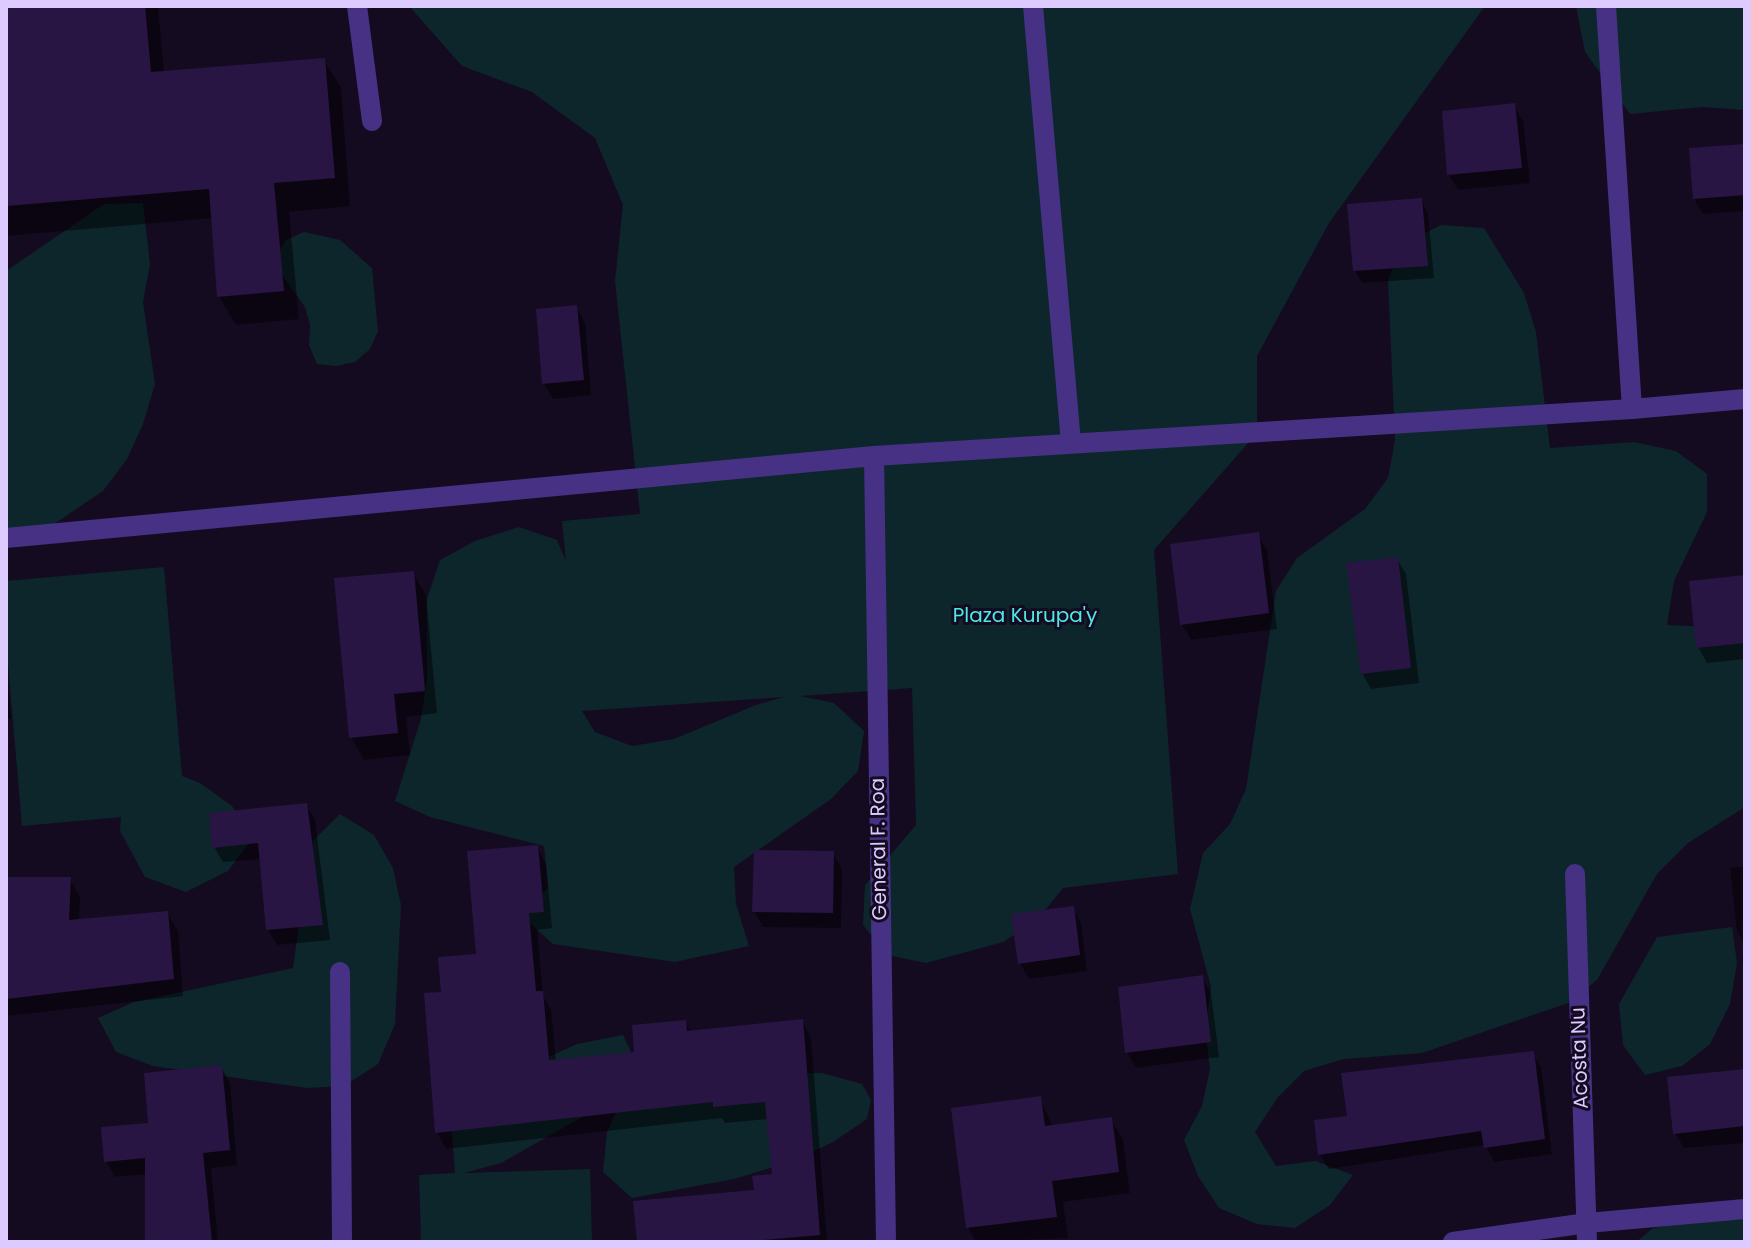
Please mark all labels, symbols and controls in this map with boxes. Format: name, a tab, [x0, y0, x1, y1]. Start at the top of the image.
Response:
park label: Plaza Kurupa'y	[953, 605, 1097, 629]
street label: General F. Roa	[867, 778, 893, 920]
street label: Acosta Nu	[1567, 1007, 1595, 1109]

